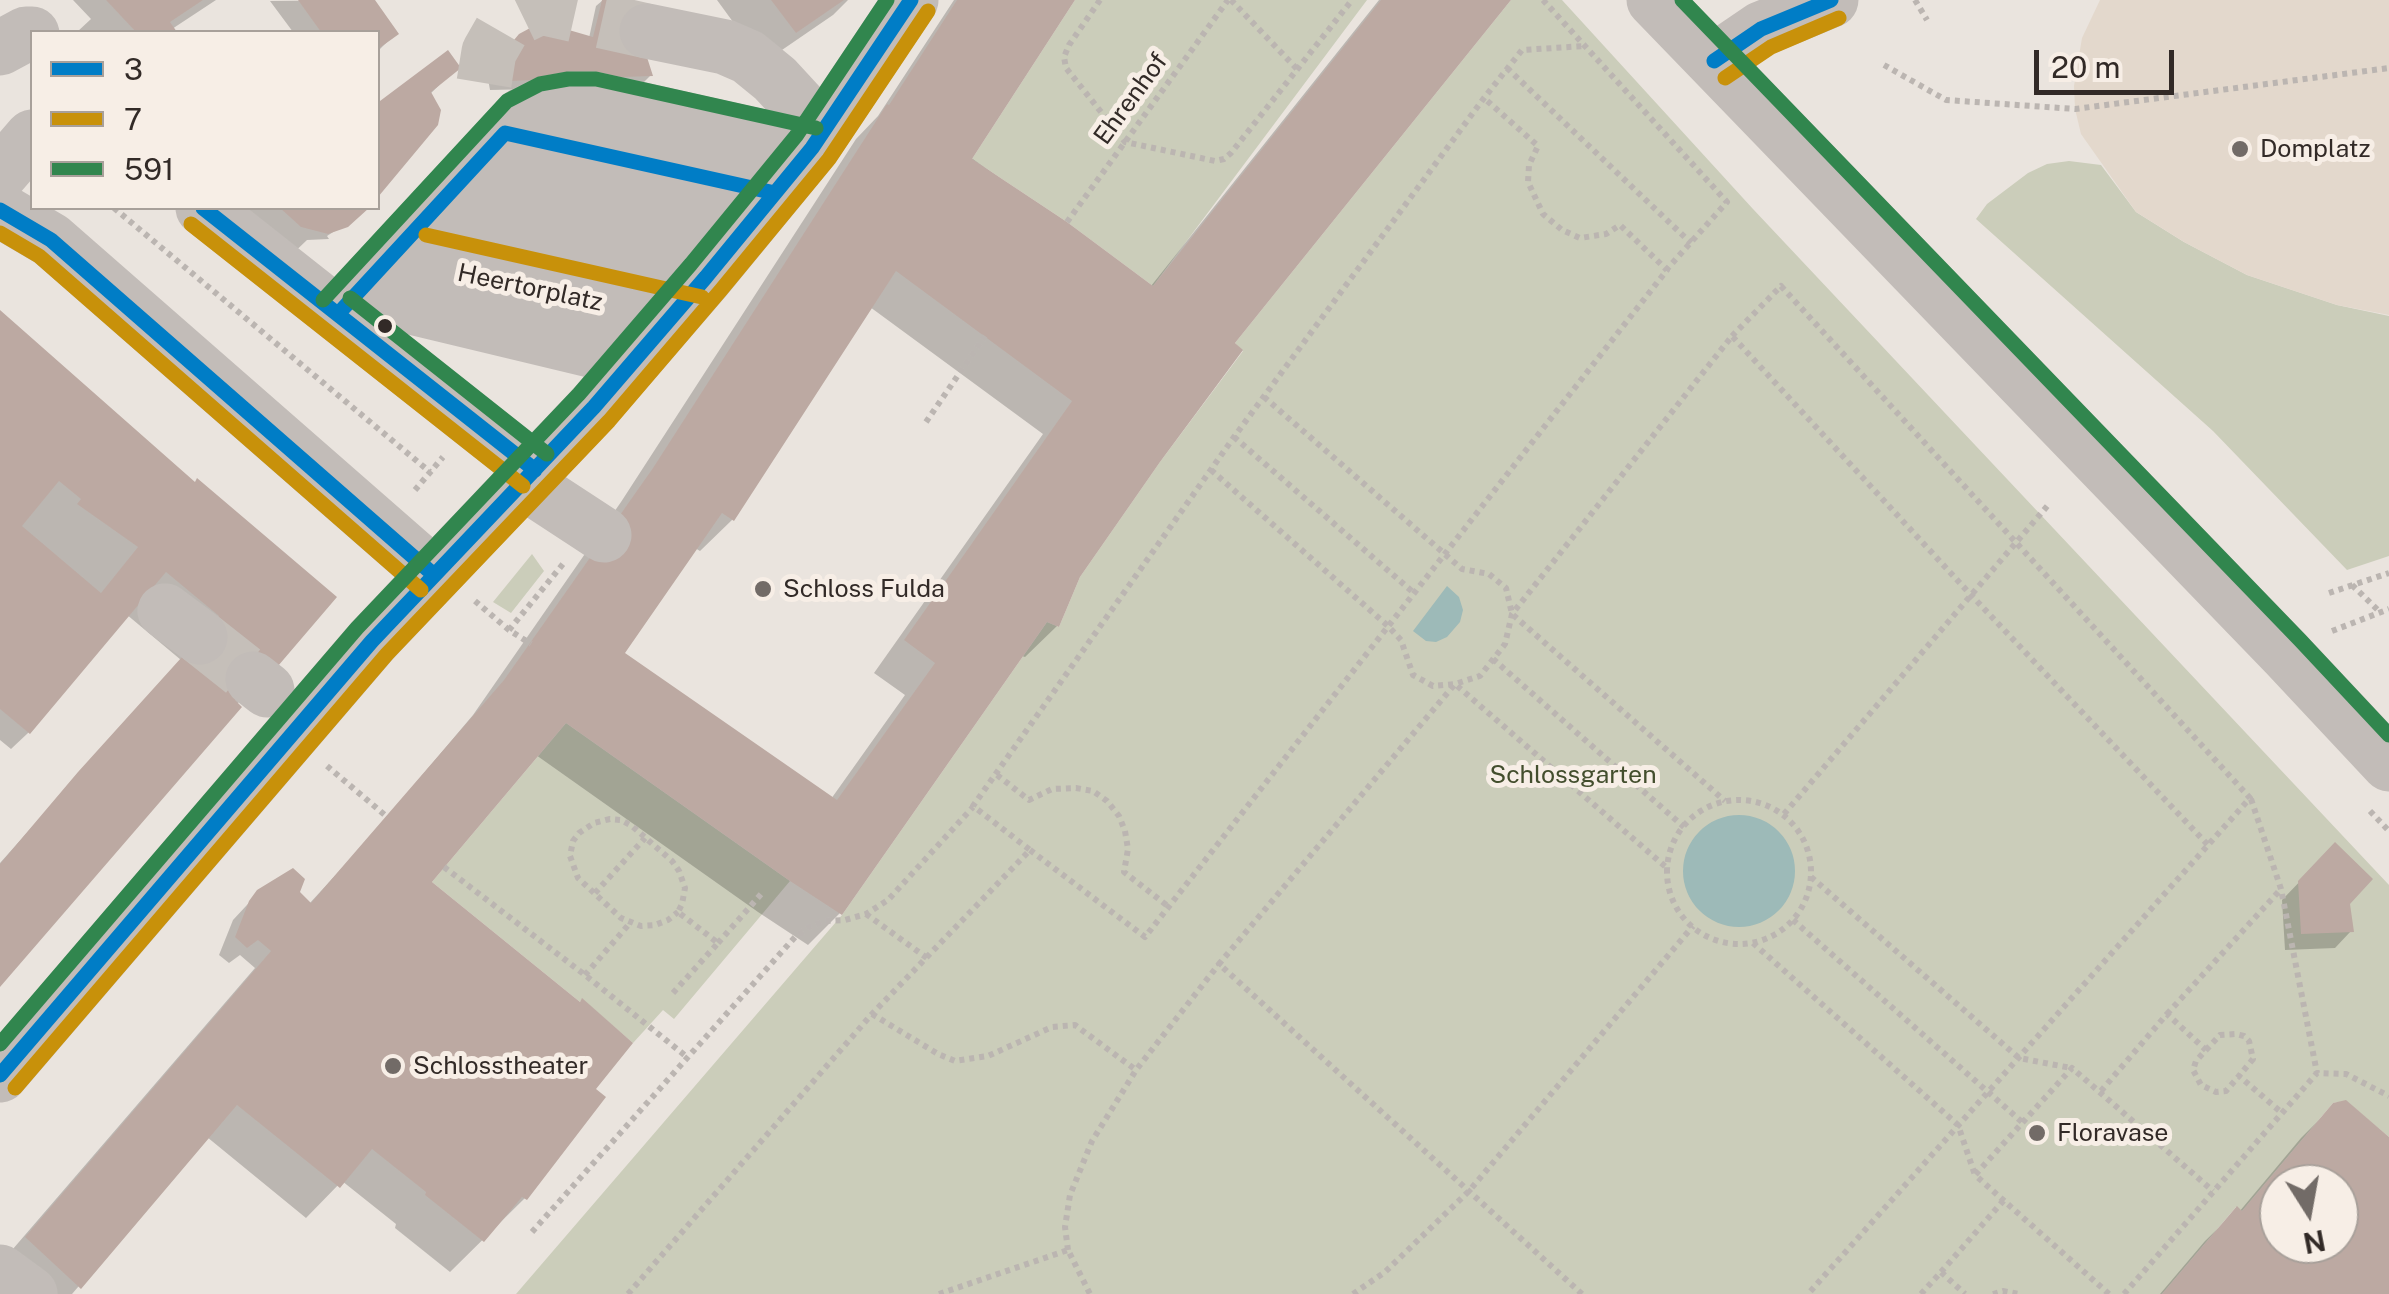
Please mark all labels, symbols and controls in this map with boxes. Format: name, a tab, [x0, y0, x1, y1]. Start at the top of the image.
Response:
legend	[30, 30, 380, 210]
scale bar	[2039, 30, 2179, 92]
street label: Ehrenhof	[1088, 47, 1174, 151]
text: 20 m	[2051, 49, 2120, 85]
text: 3	[124, 51, 143, 87]
text: 7	[124, 101, 142, 137]
place label: Domplatz	[2260, 134, 2370, 164]
marker: Domplatz	[2229, 138, 2251, 160]
text: 591	[124, 151, 174, 187]
street label: Heertorplatz	[455, 258, 605, 318]
unlabelled marker	[375, 316, 395, 336]
place label: Schloss Fulda	[783, 574, 945, 604]
marker: Schloss Fulda	[752, 578, 774, 600]
park label: Schlossgarten	[1489, 760, 1657, 790]
place label: Schlosstheater	[413, 1051, 588, 1081]
marker: Schlosstheater	[382, 1055, 404, 1077]
place label: Floravase	[2057, 1118, 2168, 1148]
marker: Floravase	[2026, 1122, 2048, 1144]
north arrow	[2259, 1164, 2359, 1264]
text: N	[2301, 1224, 2328, 1260]

